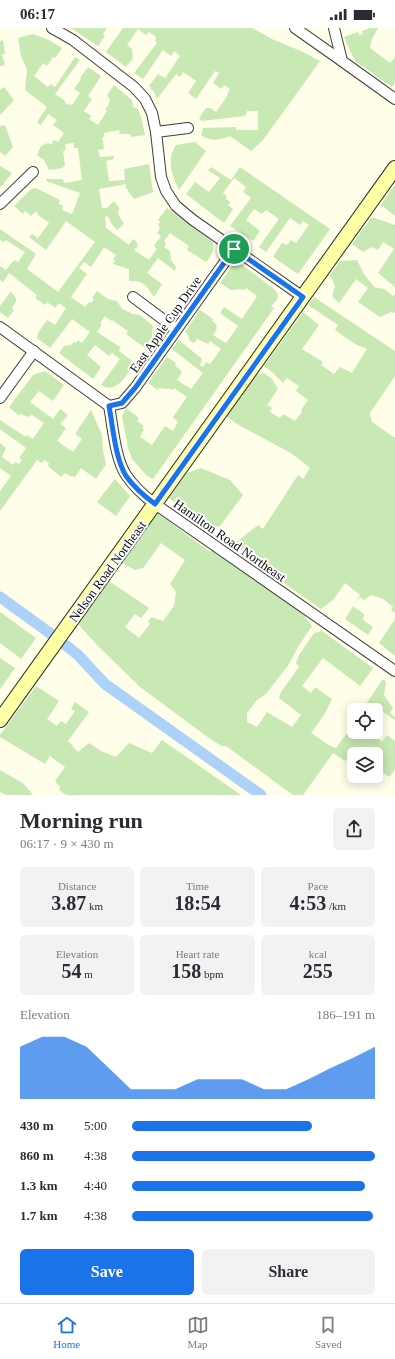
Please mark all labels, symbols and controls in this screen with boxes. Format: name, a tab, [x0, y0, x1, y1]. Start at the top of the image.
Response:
text: 06:17	[20, 6, 55, 22]
pin	[217, 232, 251, 266]
icon: arrive	[223, 238, 245, 260]
street label: East Apple Cup Drive	[126, 273, 205, 375]
street label: Hamilton Road Northeast	[171, 496, 289, 585]
street label: Nelson Road Northeast	[66, 518, 149, 625]
map controls	[347, 703, 383, 783]
button: locate	[347, 703, 383, 739]
button: layers	[347, 747, 383, 783]
text: Morning run	[20, 808, 143, 833]
button: share	[333, 808, 375, 850]
text: 06:17 · 9 × 430 m	[20, 836, 114, 851]
text: Distance	[58, 880, 96, 892]
text: Time	[186, 880, 209, 892]
text: Pace	[307, 880, 328, 892]
text: 3.87	[51, 892, 86, 914]
text: 18:54	[174, 892, 221, 914]
text: 4:53	[290, 892, 326, 914]
text: km	[86, 900, 103, 912]
text: /km	[326, 900, 346, 912]
text: Elevation	[56, 948, 98, 960]
text: Heart rate	[176, 948, 219, 960]
text: kcal	[309, 948, 327, 960]
text: 54	[62, 960, 82, 982]
text: 158	[171, 960, 201, 982]
text: 255	[303, 960, 333, 982]
text: m	[82, 968, 93, 980]
text: bpm	[201, 968, 224, 980]
text: Elevation	[20, 1007, 70, 1022]
text: 186–191 m	[316, 1007, 375, 1022]
text: 430 m	[20, 1118, 54, 1133]
text: 5:00	[84, 1118, 107, 1133]
text: 860 m	[20, 1148, 54, 1163]
text: 4:38	[84, 1148, 107, 1163]
text: 1.3 km	[20, 1178, 58, 1193]
text: 4:40	[84, 1178, 107, 1193]
text: 1.7 km	[20, 1208, 58, 1223]
text: 4:38	[84, 1208, 107, 1223]
button: Save	[20, 1249, 194, 1295]
button: Share	[202, 1249, 375, 1295]
tab: Home	[53, 1314, 80, 1350]
tab: Map	[187, 1314, 209, 1350]
tab: Saved	[315, 1314, 342, 1350]

